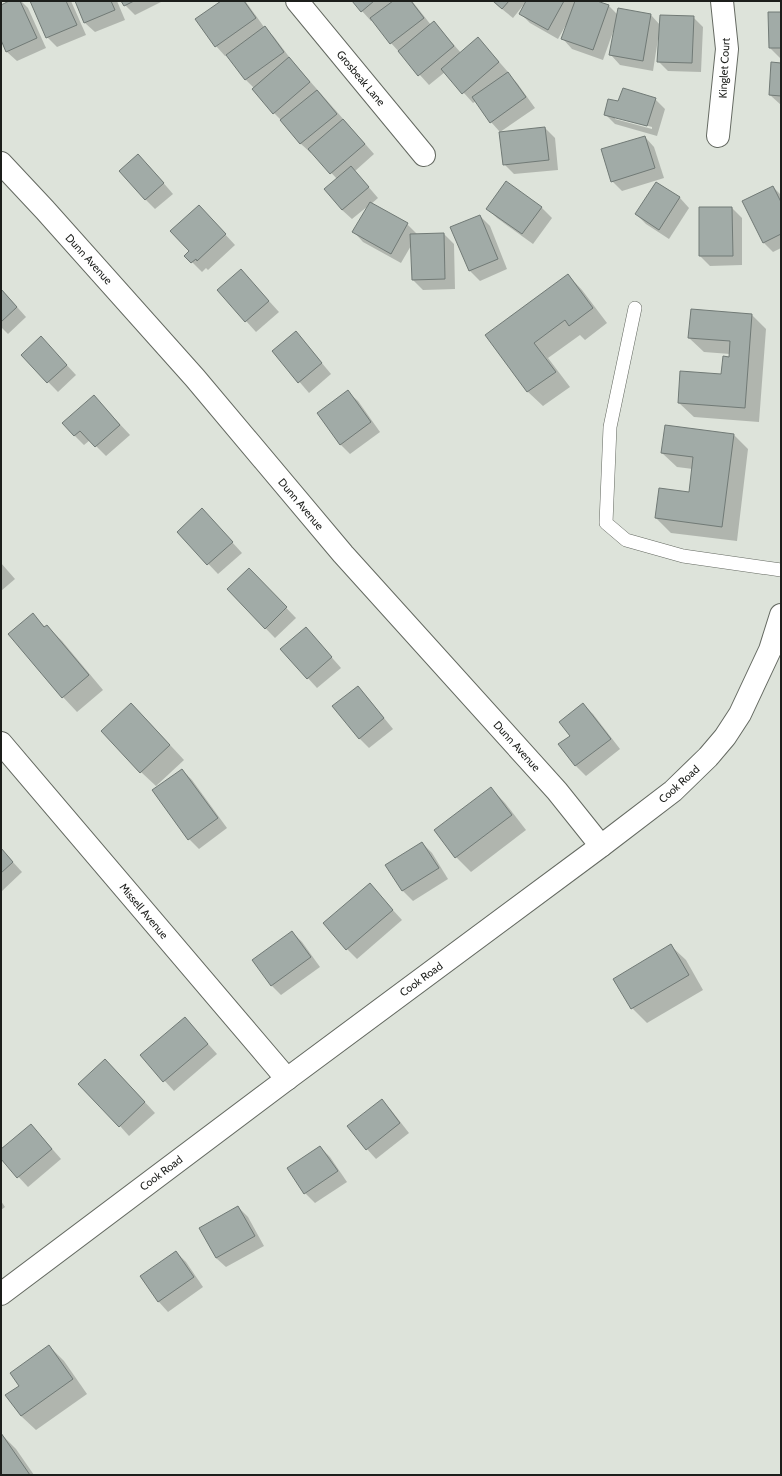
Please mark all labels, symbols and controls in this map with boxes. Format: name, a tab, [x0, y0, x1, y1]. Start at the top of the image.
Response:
street label: Kinglet Court	[715, 37, 733, 99]
street label: Grosbeak Lane	[334, 47, 389, 109]
street label: Dunn Avenue	[63, 231, 116, 287]
street label: Dunn Avenue	[275, 475, 327, 533]
street label: Dunn Avenue	[491, 718, 544, 774]
street label: Cook Road	[656, 762, 702, 806]
street label: Missell Avenue	[117, 880, 172, 942]
street label: Cook Road	[397, 959, 445, 999]
street label: Cook Road	[137, 1152, 185, 1194]

